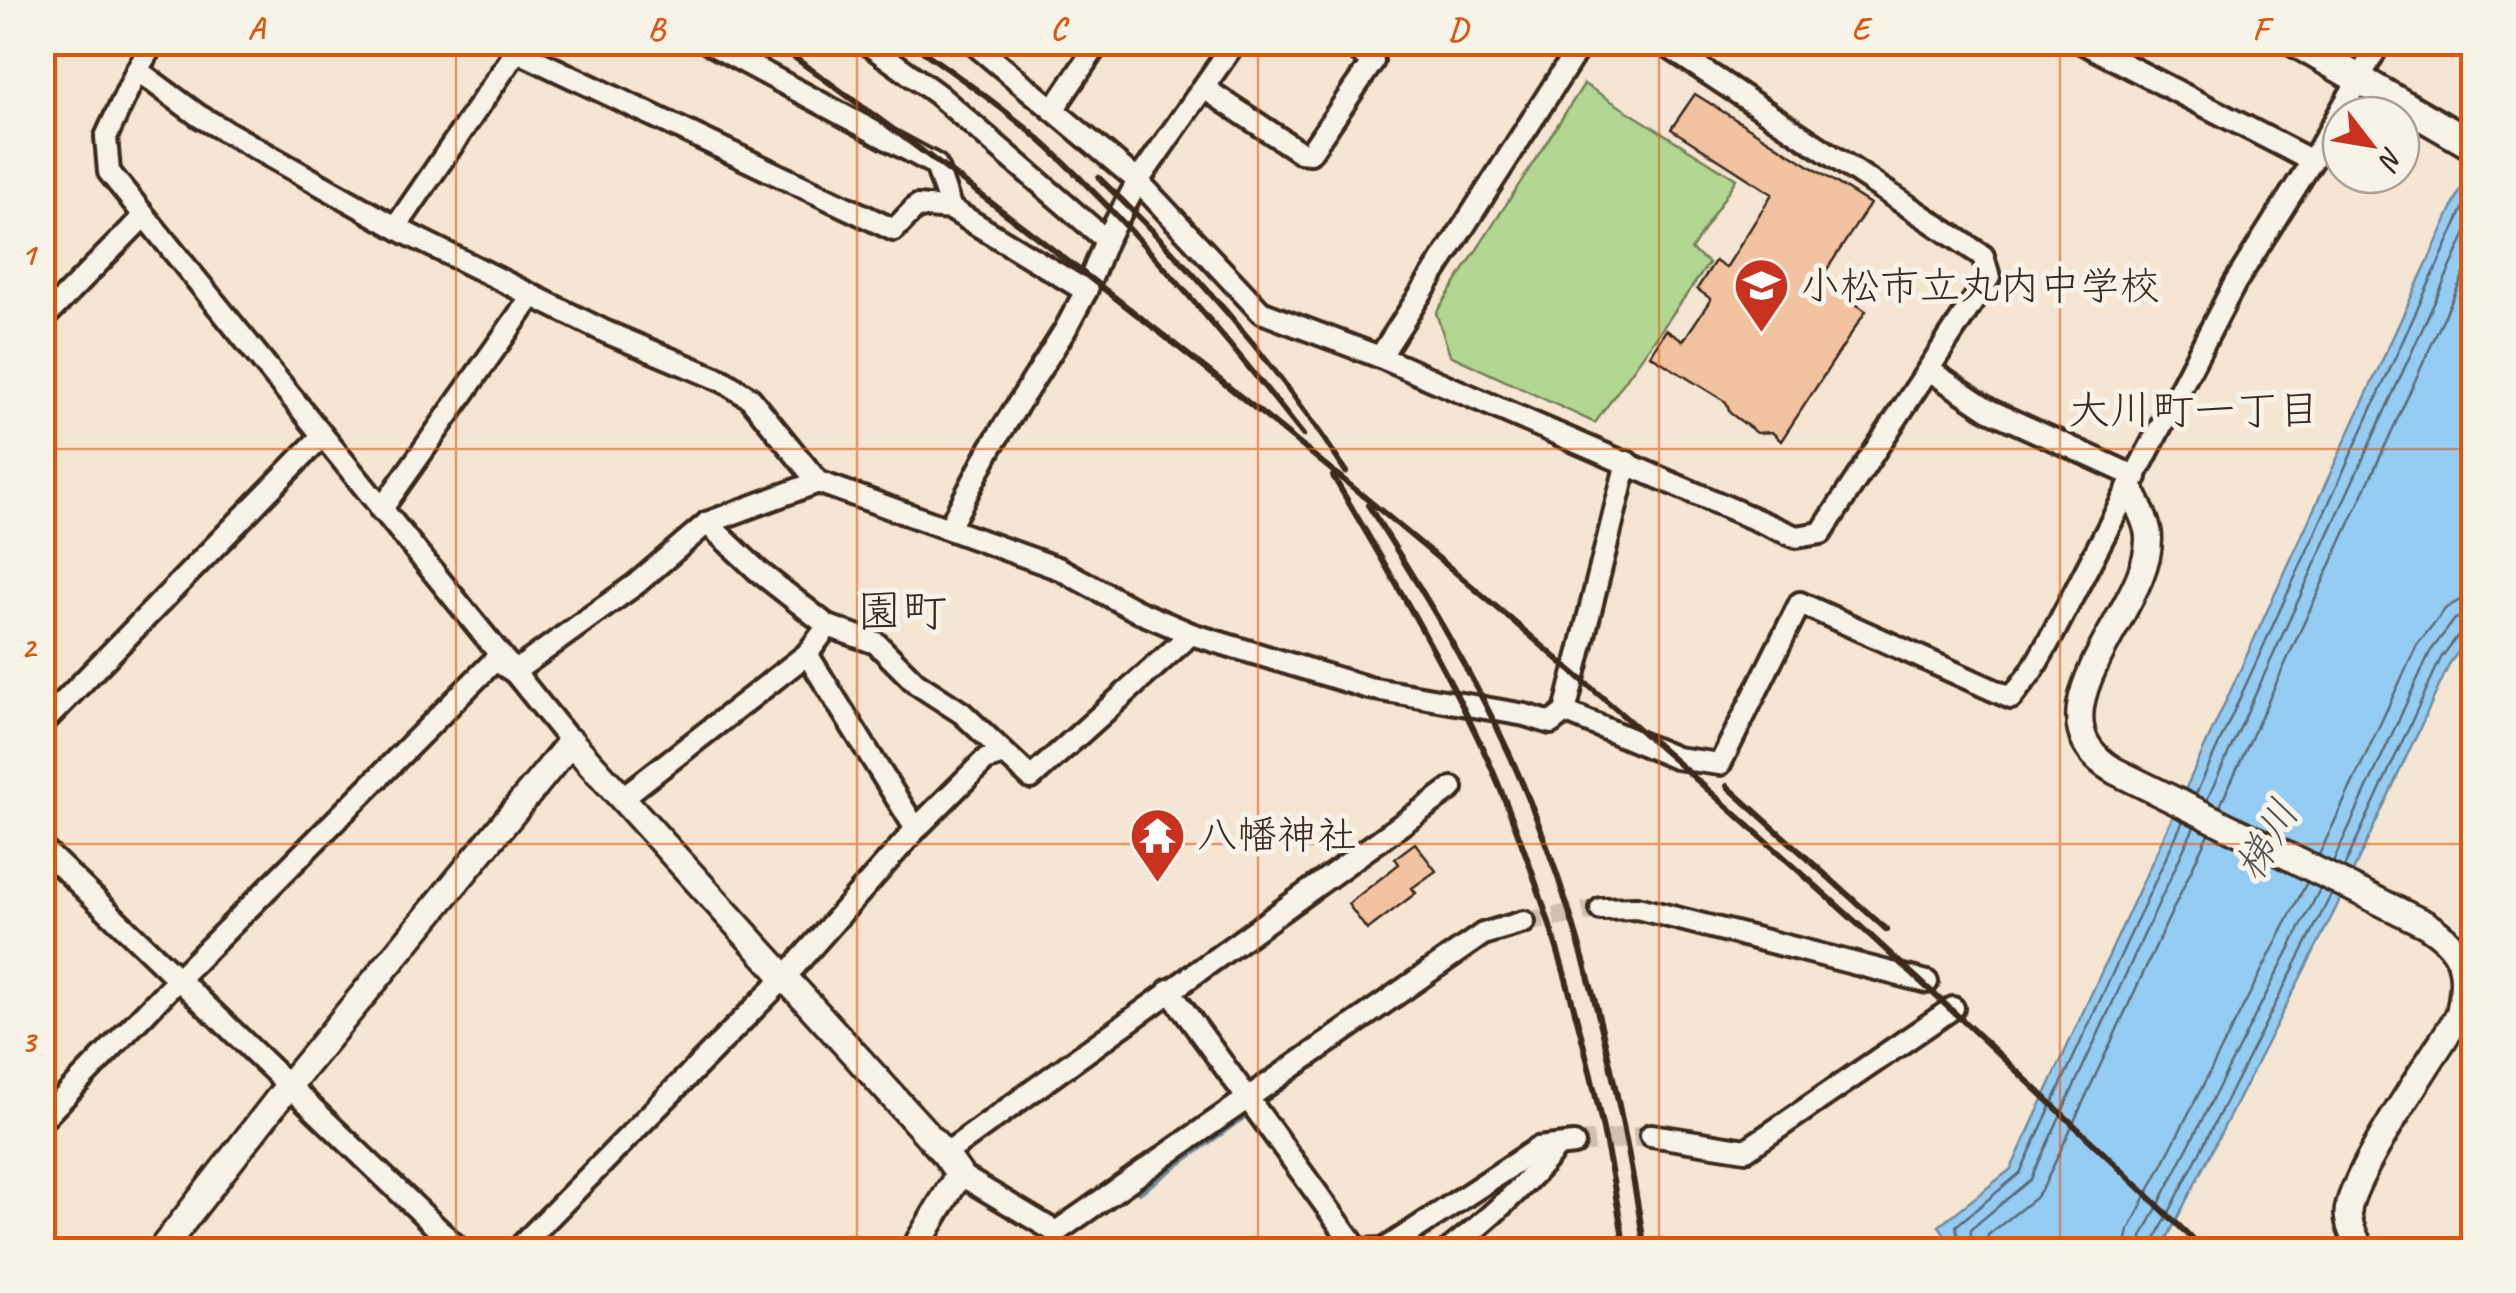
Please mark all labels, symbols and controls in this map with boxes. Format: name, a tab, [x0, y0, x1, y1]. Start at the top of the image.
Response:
text: A	[248, 8, 267, 49]
text: B	[648, 8, 667, 49]
text: C	[1050, 8, 1070, 49]
text: D	[1449, 8, 1471, 49]
text: E	[1851, 8, 1873, 49]
text: F	[2253, 8, 2275, 49]
north arrow	[2321, 95, 2421, 195]
text: N	[2370, 141, 2411, 178]
text: 1	[21, 233, 39, 274]
school or university icon: 小松市立丸内中学校	[1731, 256, 1791, 335]
place label: 小松市立丸内中学校	[1800, 261, 2160, 311]
district label: 大川町一丁目	[2068, 384, 2320, 437]
district label: 園町	[857, 583, 947, 640]
text: 2	[21, 627, 38, 668]
water label: 梯川	[2223, 790, 2311, 890]
temple icon: 八幡神社	[1128, 805, 1188, 884]
place label: 八幡神社	[1197, 810, 1357, 860]
text: 3	[21, 1021, 38, 1062]

